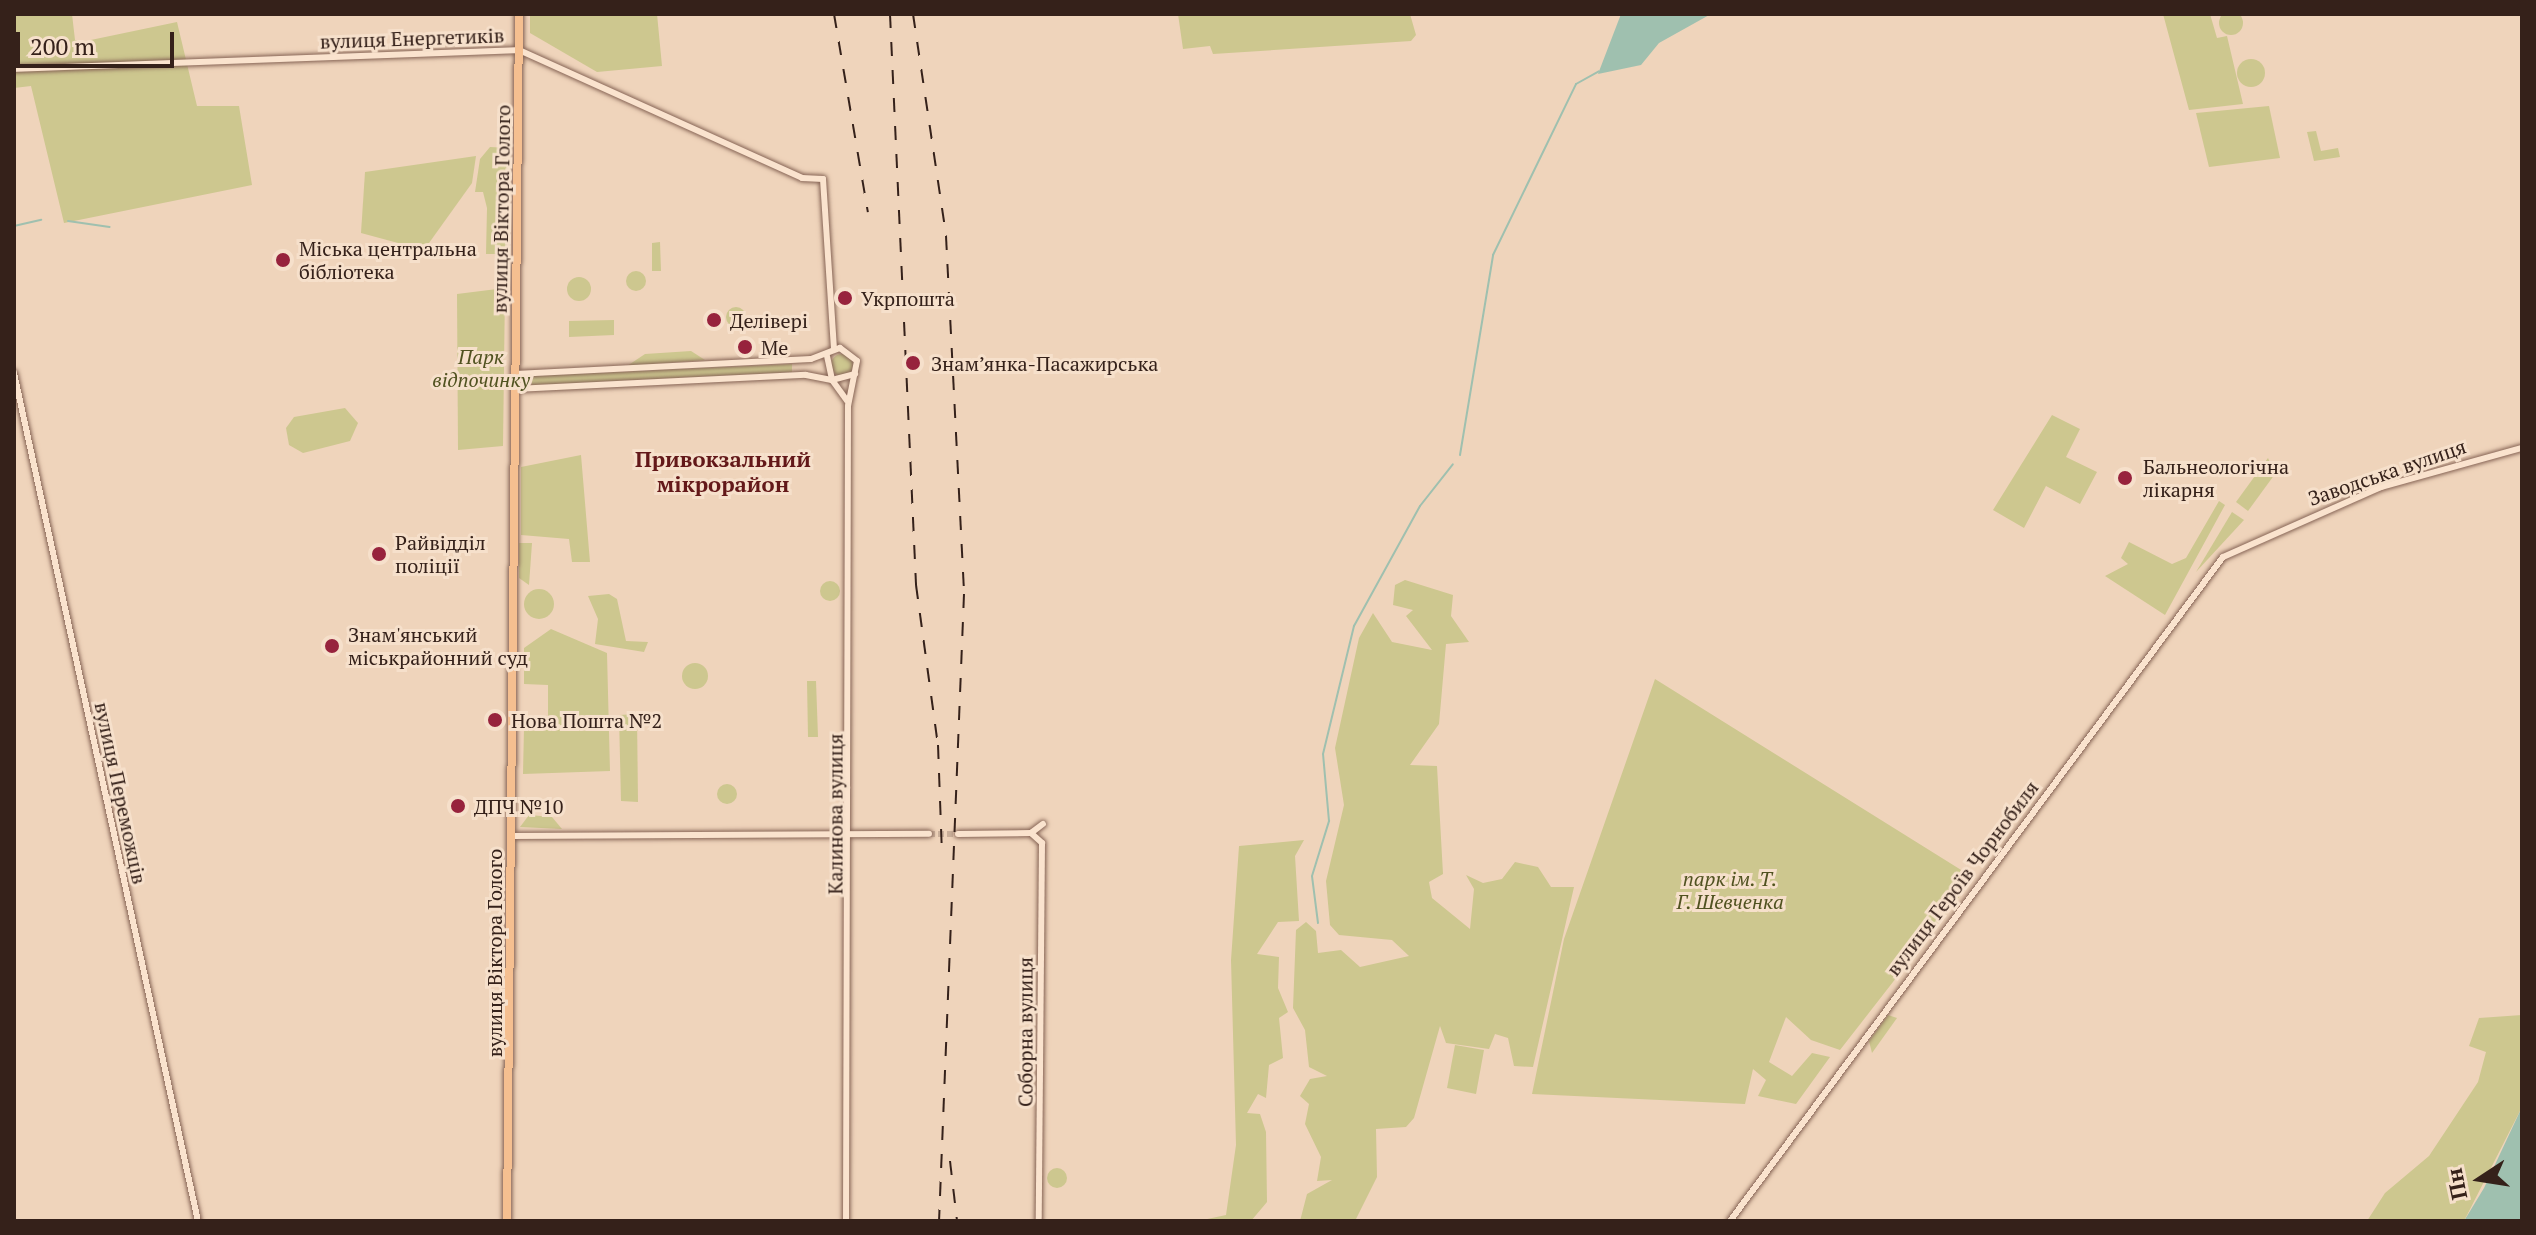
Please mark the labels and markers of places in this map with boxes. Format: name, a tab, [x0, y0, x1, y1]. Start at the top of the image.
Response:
place label: Міська центральна бібліотека	[299, 236, 477, 283]
marker: Міська центральна бібліотека	[274, 251, 292, 269]
place label: Укрпошта	[861, 286, 955, 310]
marker: Укрпошта	[836, 289, 854, 307]
place label: Делівері	[730, 308, 808, 332]
marker: Делівері	[705, 311, 723, 329]
place label: Me	[761, 335, 788, 359]
marker: Me	[736, 338, 754, 356]
place label: Знам’янка-Пасажирська	[931, 351, 1158, 375]
marker: Знам’янка-Пасажирська	[902, 352, 924, 374]
place label: Бальнеологічна лікарня	[2143, 454, 2289, 501]
marker: Бальнеологічна лікарня	[2114, 467, 2136, 489]
place label: Райвідділ поліції	[395, 530, 486, 577]
marker: Райвідділ поліції	[370, 545, 388, 563]
place label: Знам'янський міськрайонний суд	[348, 622, 528, 669]
marker: Знам'янський міськрайонний суд	[323, 637, 341, 655]
place label: Нова Пошта №2	[511, 708, 662, 732]
marker: Нова Пошта №2	[486, 711, 504, 729]
place label: ДПЧ №10	[474, 794, 563, 818]
marker: ДПЧ №10	[449, 797, 467, 815]

